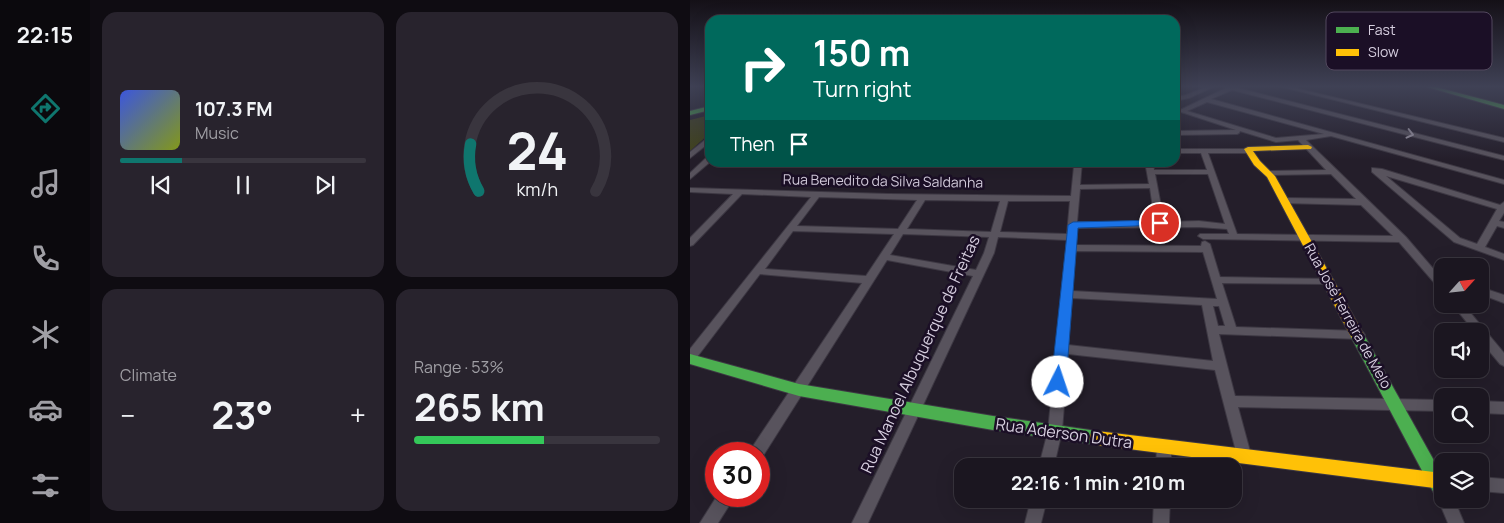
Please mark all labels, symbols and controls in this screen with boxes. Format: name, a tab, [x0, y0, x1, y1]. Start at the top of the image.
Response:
legend	[1326, 12, 1492, 70]
text: 22:15	[17, 20, 73, 50]
text: Fast	[1368, 20, 1396, 39]
text: 150 m	[813, 29, 910, 77]
icon: right	[730, 35, 795, 100]
text: Slow	[1368, 42, 1399, 61]
text: Turn right	[813, 74, 911, 104]
icon: directions	[28, 91, 63, 126]
text: 107.3 FM	[195, 96, 272, 122]
text: 24	[506, 115, 568, 186]
text: Music	[195, 122, 239, 144]
one-way arrow	[1405, 128, 1413, 138]
icon: arrive	[785, 130, 813, 158]
text: Then	[730, 131, 775, 157]
icon: music	[28, 166, 63, 201]
street label: Rua Benedito da Silva Saldanha	[783, 169, 983, 192]
icon: previous	[147, 171, 175, 199]
icon: pause	[229, 171, 257, 199]
icon: next	[311, 171, 339, 199]
text: km/h	[516, 177, 558, 201]
pin	[1139, 202, 1181, 244]
icon: arrive	[1146, 209, 1174, 237]
street label: Rua Manoel Albuquerque de Freitas	[855, 231, 985, 477]
street label: Rua José Ferreira de Melo	[1301, 240, 1396, 392]
icon: phone	[28, 241, 63, 276]
north arrow	[1434, 258, 1489, 312]
map controls	[1434, 258, 1489, 508]
icon: climate	[28, 317, 63, 352]
button: sound	[1434, 323, 1489, 378]
position arrow	[1031, 355, 1083, 407]
text: Range · 53%	[414, 356, 504, 378]
text: Climate	[120, 364, 177, 386]
text: 265 km	[414, 380, 545, 432]
text: 23°	[212, 388, 273, 440]
button: search	[1434, 388, 1489, 443]
icon: car	[28, 392, 63, 427]
text: −	[120, 396, 135, 434]
text: +	[350, 396, 366, 434]
street label: Rua Aderson Dutra	[994, 413, 1134, 453]
speed limit sign: 30	[705, 442, 770, 507]
button: layers	[1434, 453, 1489, 508]
icon: filters	[28, 468, 63, 503]
text: 22:16 · 1 min · 210 m	[1011, 470, 1185, 496]

